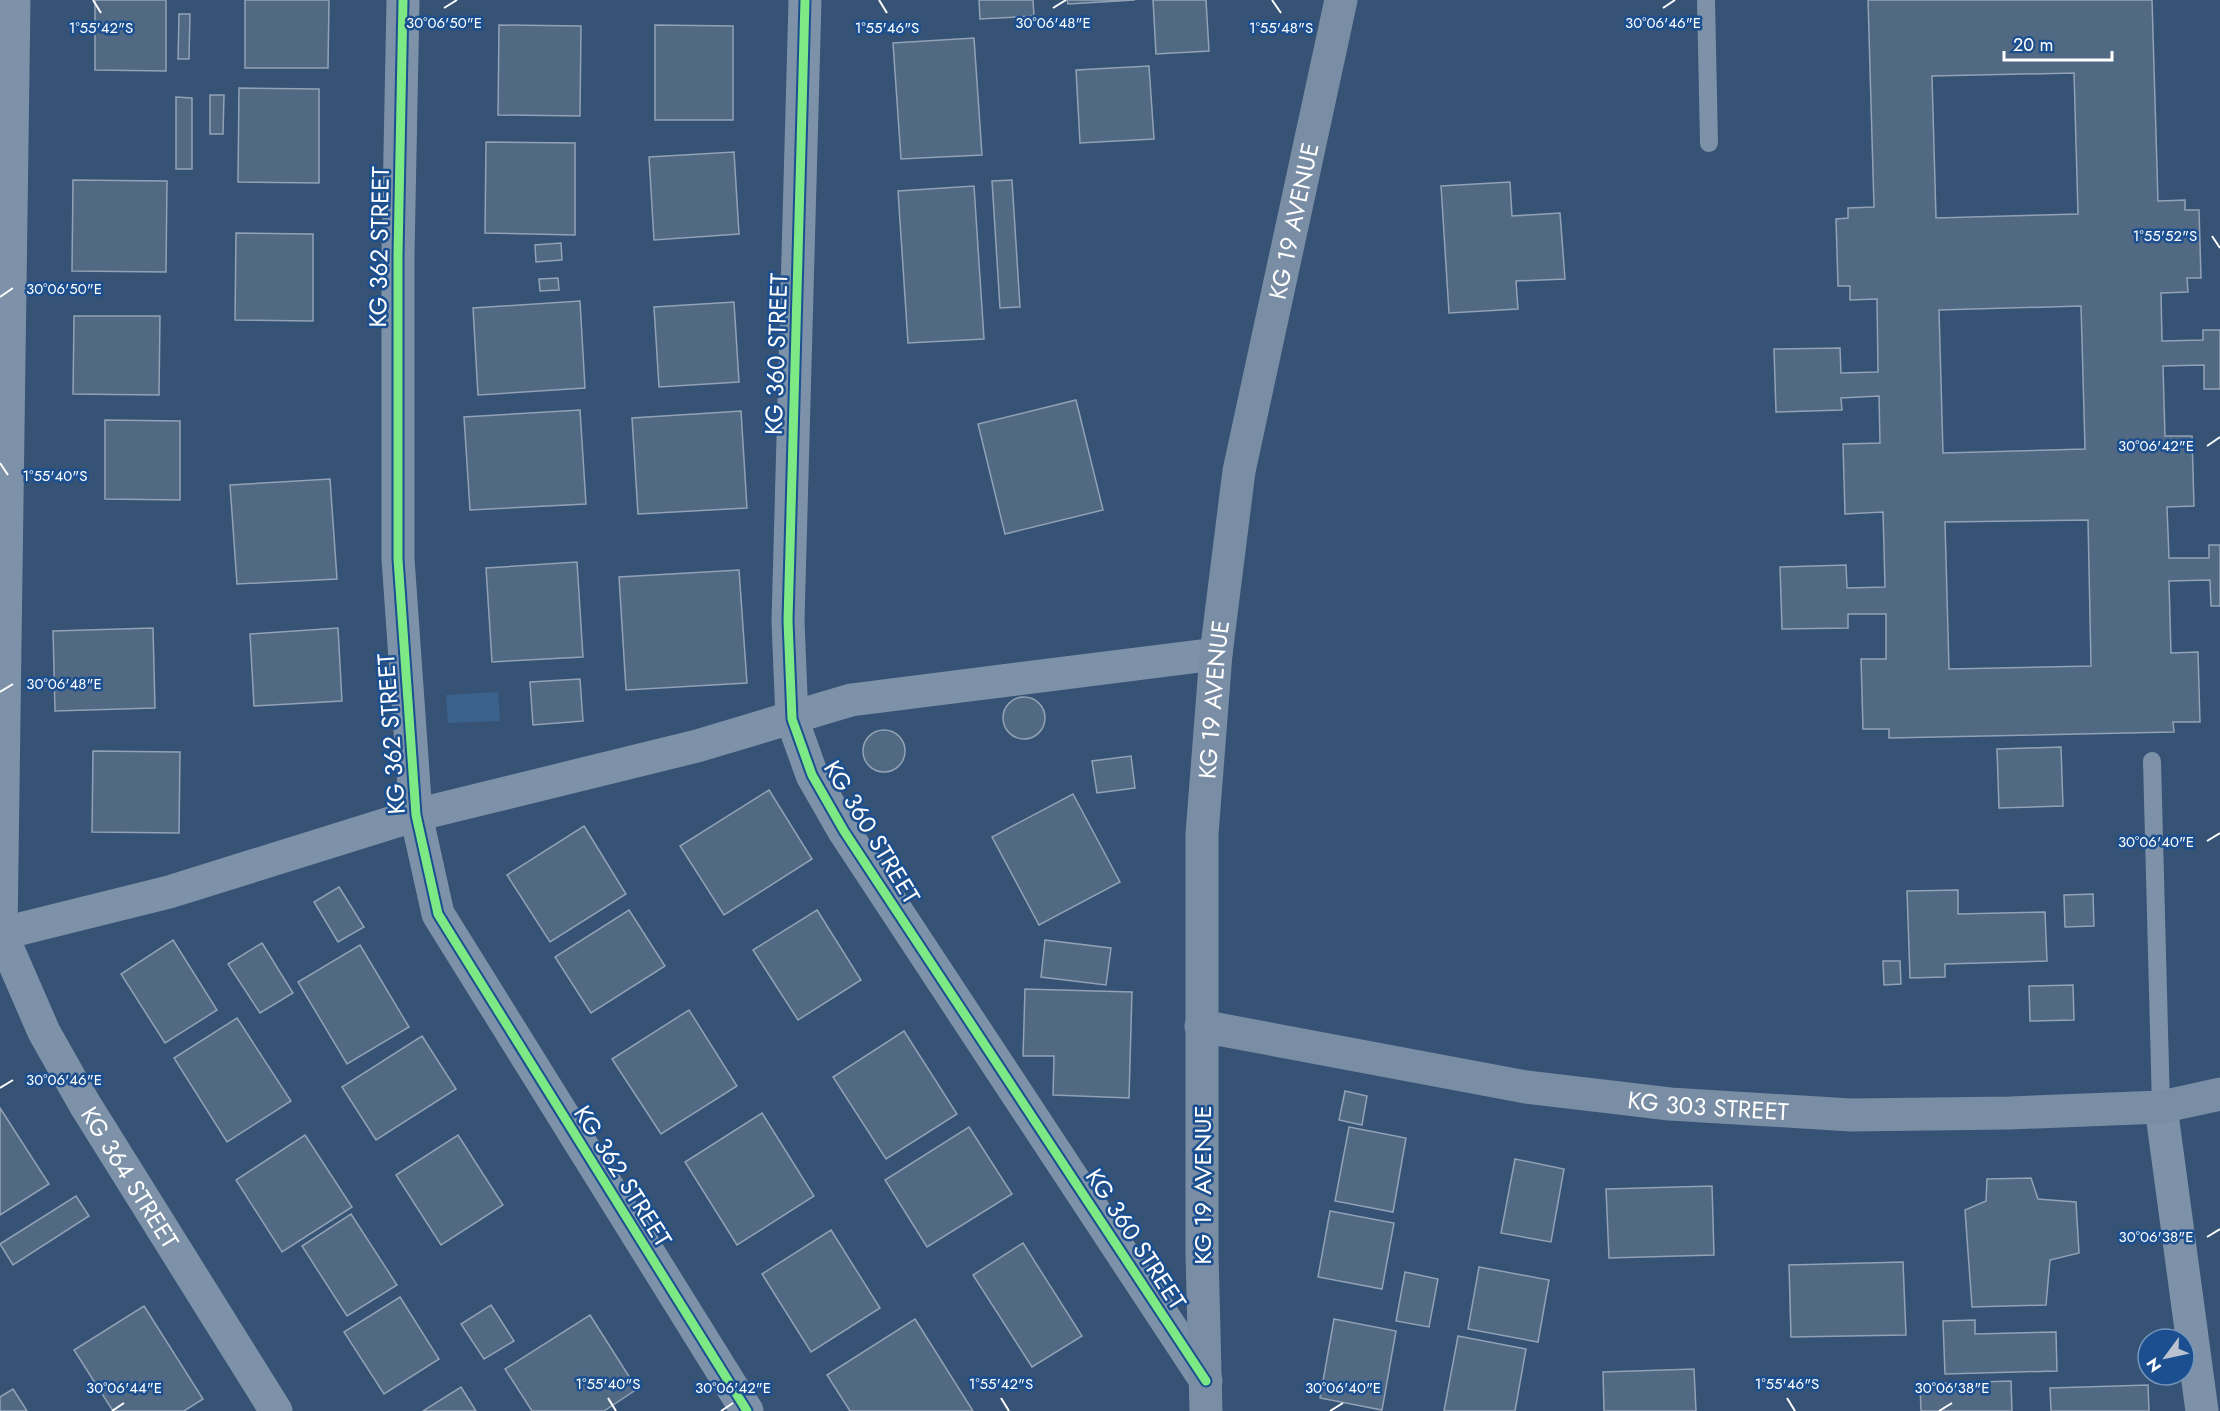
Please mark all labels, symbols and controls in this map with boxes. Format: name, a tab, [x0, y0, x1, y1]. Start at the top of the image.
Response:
text: 30°06'50"E	[406, 12, 482, 34]
text: 30°06'48"E	[1015, 12, 1091, 34]
text: 30°06'46"E	[1625, 12, 1701, 34]
text: 1°55'42"S	[69, 17, 133, 39]
text: 1°55'46"S	[855, 17, 919, 39]
text: 1°55'48"S	[1249, 17, 1313, 39]
scale bar	[2004, 24, 2112, 62]
text: 20 m	[2013, 32, 2053, 58]
street label: KG 19 AVENUE	[1259, 139, 1327, 302]
street label: KG 362 STREET	[360, 166, 398, 328]
text: 1°55'52"S	[2133, 225, 2197, 247]
street label: KG 360 STREET	[756, 272, 796, 436]
text: 30°06'50"E	[26, 278, 102, 300]
text: 30°06'42"E	[2118, 435, 2194, 457]
text: 1°55'40"S	[22, 465, 88, 487]
street label: KG 19 AVENUE	[1189, 618, 1238, 780]
street label: KG 362 STREET	[368, 652, 414, 816]
text: 30°06'48"E	[26, 673, 102, 695]
street label: KG 360 STREET	[815, 754, 929, 910]
text: 30°06'40"E	[2118, 831, 2194, 853]
text: 30°06'46"E	[26, 1069, 102, 1091]
street label: KG 303 STREET	[1626, 1082, 1790, 1129]
street label: KG 362 STREET	[565, 1098, 681, 1254]
street label: KG 364 STREET	[73, 1099, 188, 1255]
street label: KG 19 AVENUE	[1185, 1105, 1220, 1265]
street label: KG 360 STREET	[1077, 1162, 1195, 1316]
text: 30°06'38"E	[2119, 1226, 2193, 1248]
north arrow	[2136, 1327, 2196, 1387]
text: N	[2141, 1353, 2167, 1376]
text: 1°55'40"S	[575, 1373, 641, 1395]
text: 1°55'42"S	[969, 1373, 1033, 1395]
text: 1°55'46"S	[1755, 1373, 1819, 1395]
text: 30°06'44"E	[86, 1377, 162, 1399]
text: 30°06'42"E	[695, 1377, 771, 1399]
text: 30°06'40"E	[1305, 1377, 1381, 1399]
text: 30°06'38"E	[1915, 1377, 1989, 1399]

